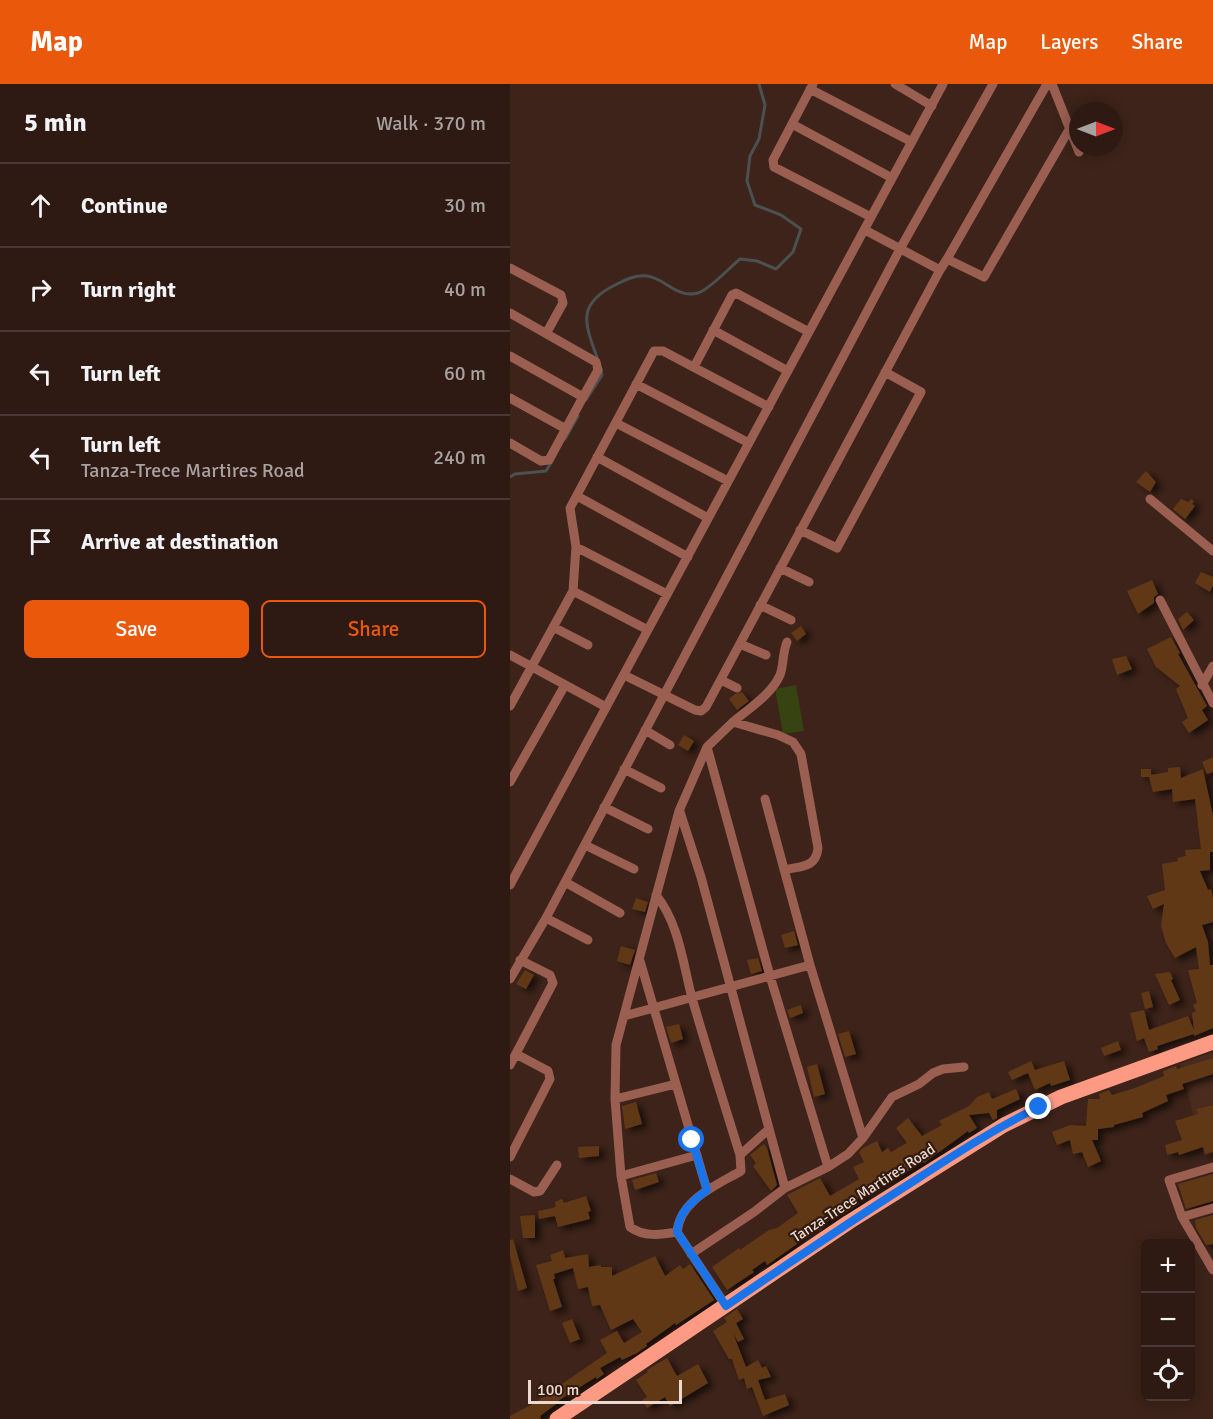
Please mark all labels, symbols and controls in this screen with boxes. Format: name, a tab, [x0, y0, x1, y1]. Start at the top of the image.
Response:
text: Map	[30, 25, 83, 59]
text: Map	[969, 29, 1007, 55]
text: Layers	[1040, 29, 1098, 55]
text: Share	[1131, 29, 1183, 55]
north arrow	[1069, 102, 1123, 156]
text: 5 min	[24, 107, 87, 139]
text: Walk · 370 m	[376, 111, 486, 136]
icon: ahead	[24, 189, 57, 222]
text: Continue	[81, 192, 168, 219]
text: 30 m	[444, 193, 486, 218]
icon: right	[24, 273, 57, 306]
text: Turn right	[81, 276, 176, 303]
text: 40 m	[444, 277, 486, 302]
icon: left	[24, 357, 57, 390]
text: Turn left	[81, 360, 161, 387]
text: 60 m	[444, 361, 486, 386]
text: Turn left	[81, 431, 161, 458]
icon: left	[24, 441, 57, 474]
text: 240 m	[433, 445, 486, 470]
text: Tanza-Trece Martires Road	[81, 458, 305, 483]
icon: arrive	[24, 525, 57, 558]
text: Arrive at destination	[81, 528, 278, 555]
button: Save	[24, 600, 249, 658]
button: Share	[261, 600, 486, 658]
route end	[1025, 1093, 1051, 1119]
route start	[678, 1126, 704, 1152]
street label: Tanza-Trece Martires Road	[788, 1140, 938, 1246]
map controls	[1141, 1239, 1195, 1401]
button: +	[1141, 1239, 1195, 1293]
button: −	[1141, 1293, 1195, 1347]
button: locate	[1141, 1347, 1195, 1401]
scale bar	[528, 1377, 682, 1404]
text: 100 m	[537, 1380, 579, 1400]

